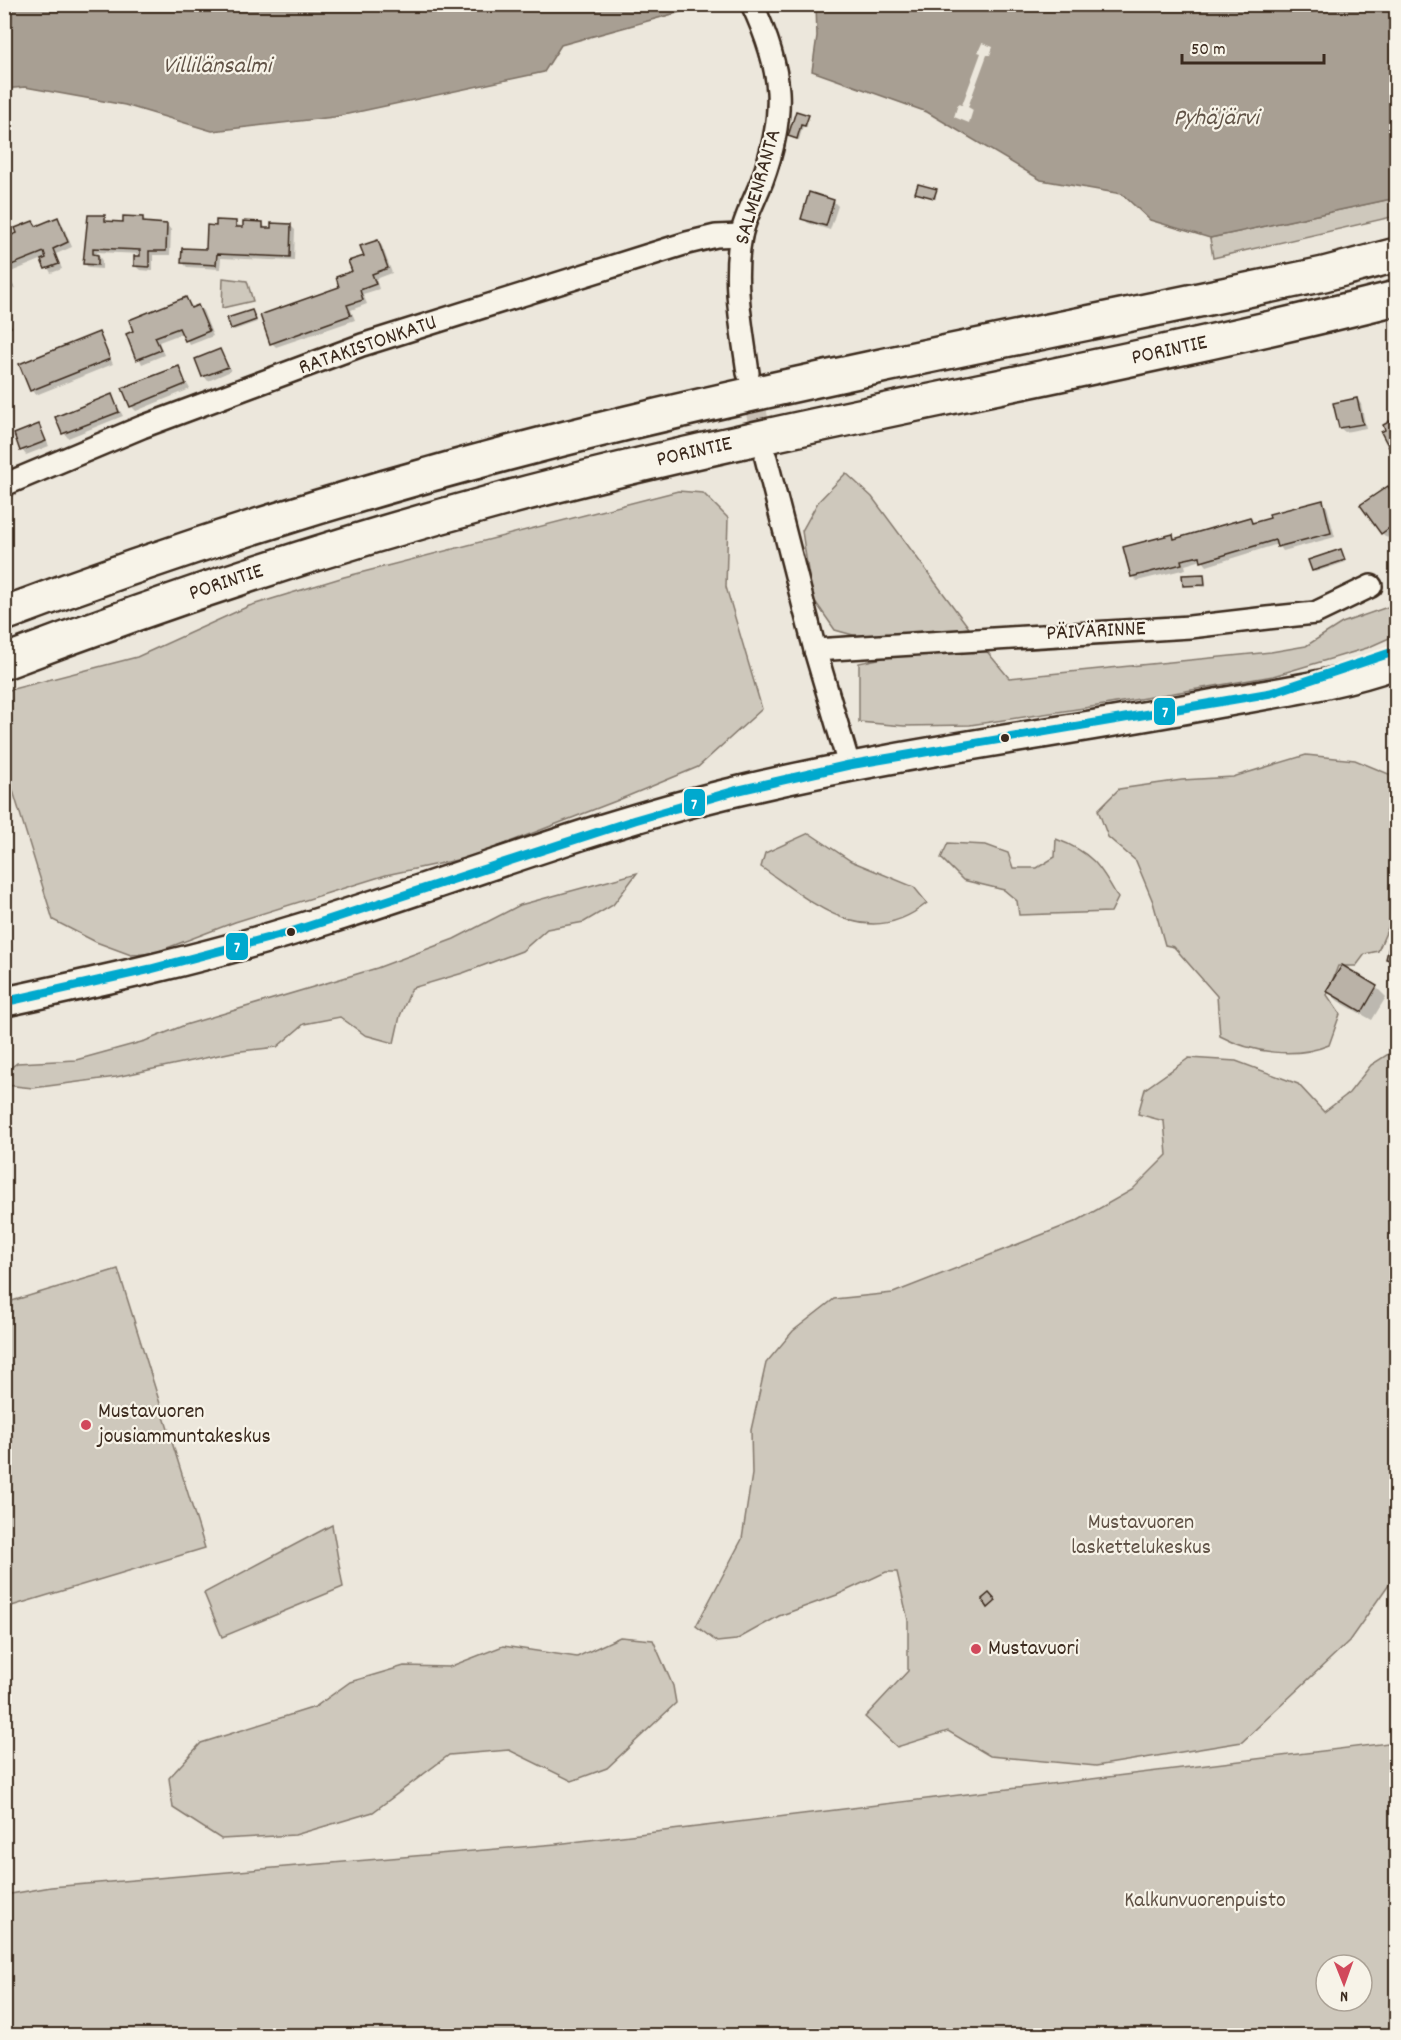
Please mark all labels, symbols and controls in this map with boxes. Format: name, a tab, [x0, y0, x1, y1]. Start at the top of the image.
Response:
scale bar	[1182, 27, 1324, 65]
text: 50 m	[1191, 38, 1226, 63]
water label: Villilänsalmi	[163, 50, 275, 84]
water label: Pyhäjärvi	[1173, 102, 1262, 136]
street label: SALMENRANTA	[728, 126, 790, 248]
street label: RATAKISTONKATU	[295, 308, 441, 384]
street label: PORINTIE	[1129, 327, 1210, 374]
street label: PORINTIE	[653, 429, 735, 476]
street label: PORINTIE	[185, 556, 267, 609]
street label: PÄIVÄRINNE	[1046, 614, 1146, 650]
line badge: 7	[1153, 697, 1176, 726]
text: 7	[1162, 702, 1168, 725]
unlabelled marker	[999, 732, 1011, 744]
line badge: 7	[683, 788, 706, 817]
text: 7	[691, 794, 697, 817]
unlabelled marker	[285, 926, 297, 938]
line badge: 7	[225, 932, 249, 961]
text: 7	[234, 937, 240, 960]
place label: Mustavuoren jousiammuntakeskus	[96, 1397, 271, 1453]
marker: Mustavuoren jousiammuntakeskus	[79, 1418, 93, 1432]
park label: Mustavuoren laskettelukeskus	[1071, 1508, 1211, 1564]
place label: Mustavuori	[988, 1634, 1079, 1665]
marker: Mustavuori	[969, 1642, 983, 1656]
park label: Kalkunvuorenpuisto	[1124, 1886, 1286, 1917]
north arrow	[1314, 1953, 1374, 2013]
text: N	[1340, 1984, 1348, 2007]

